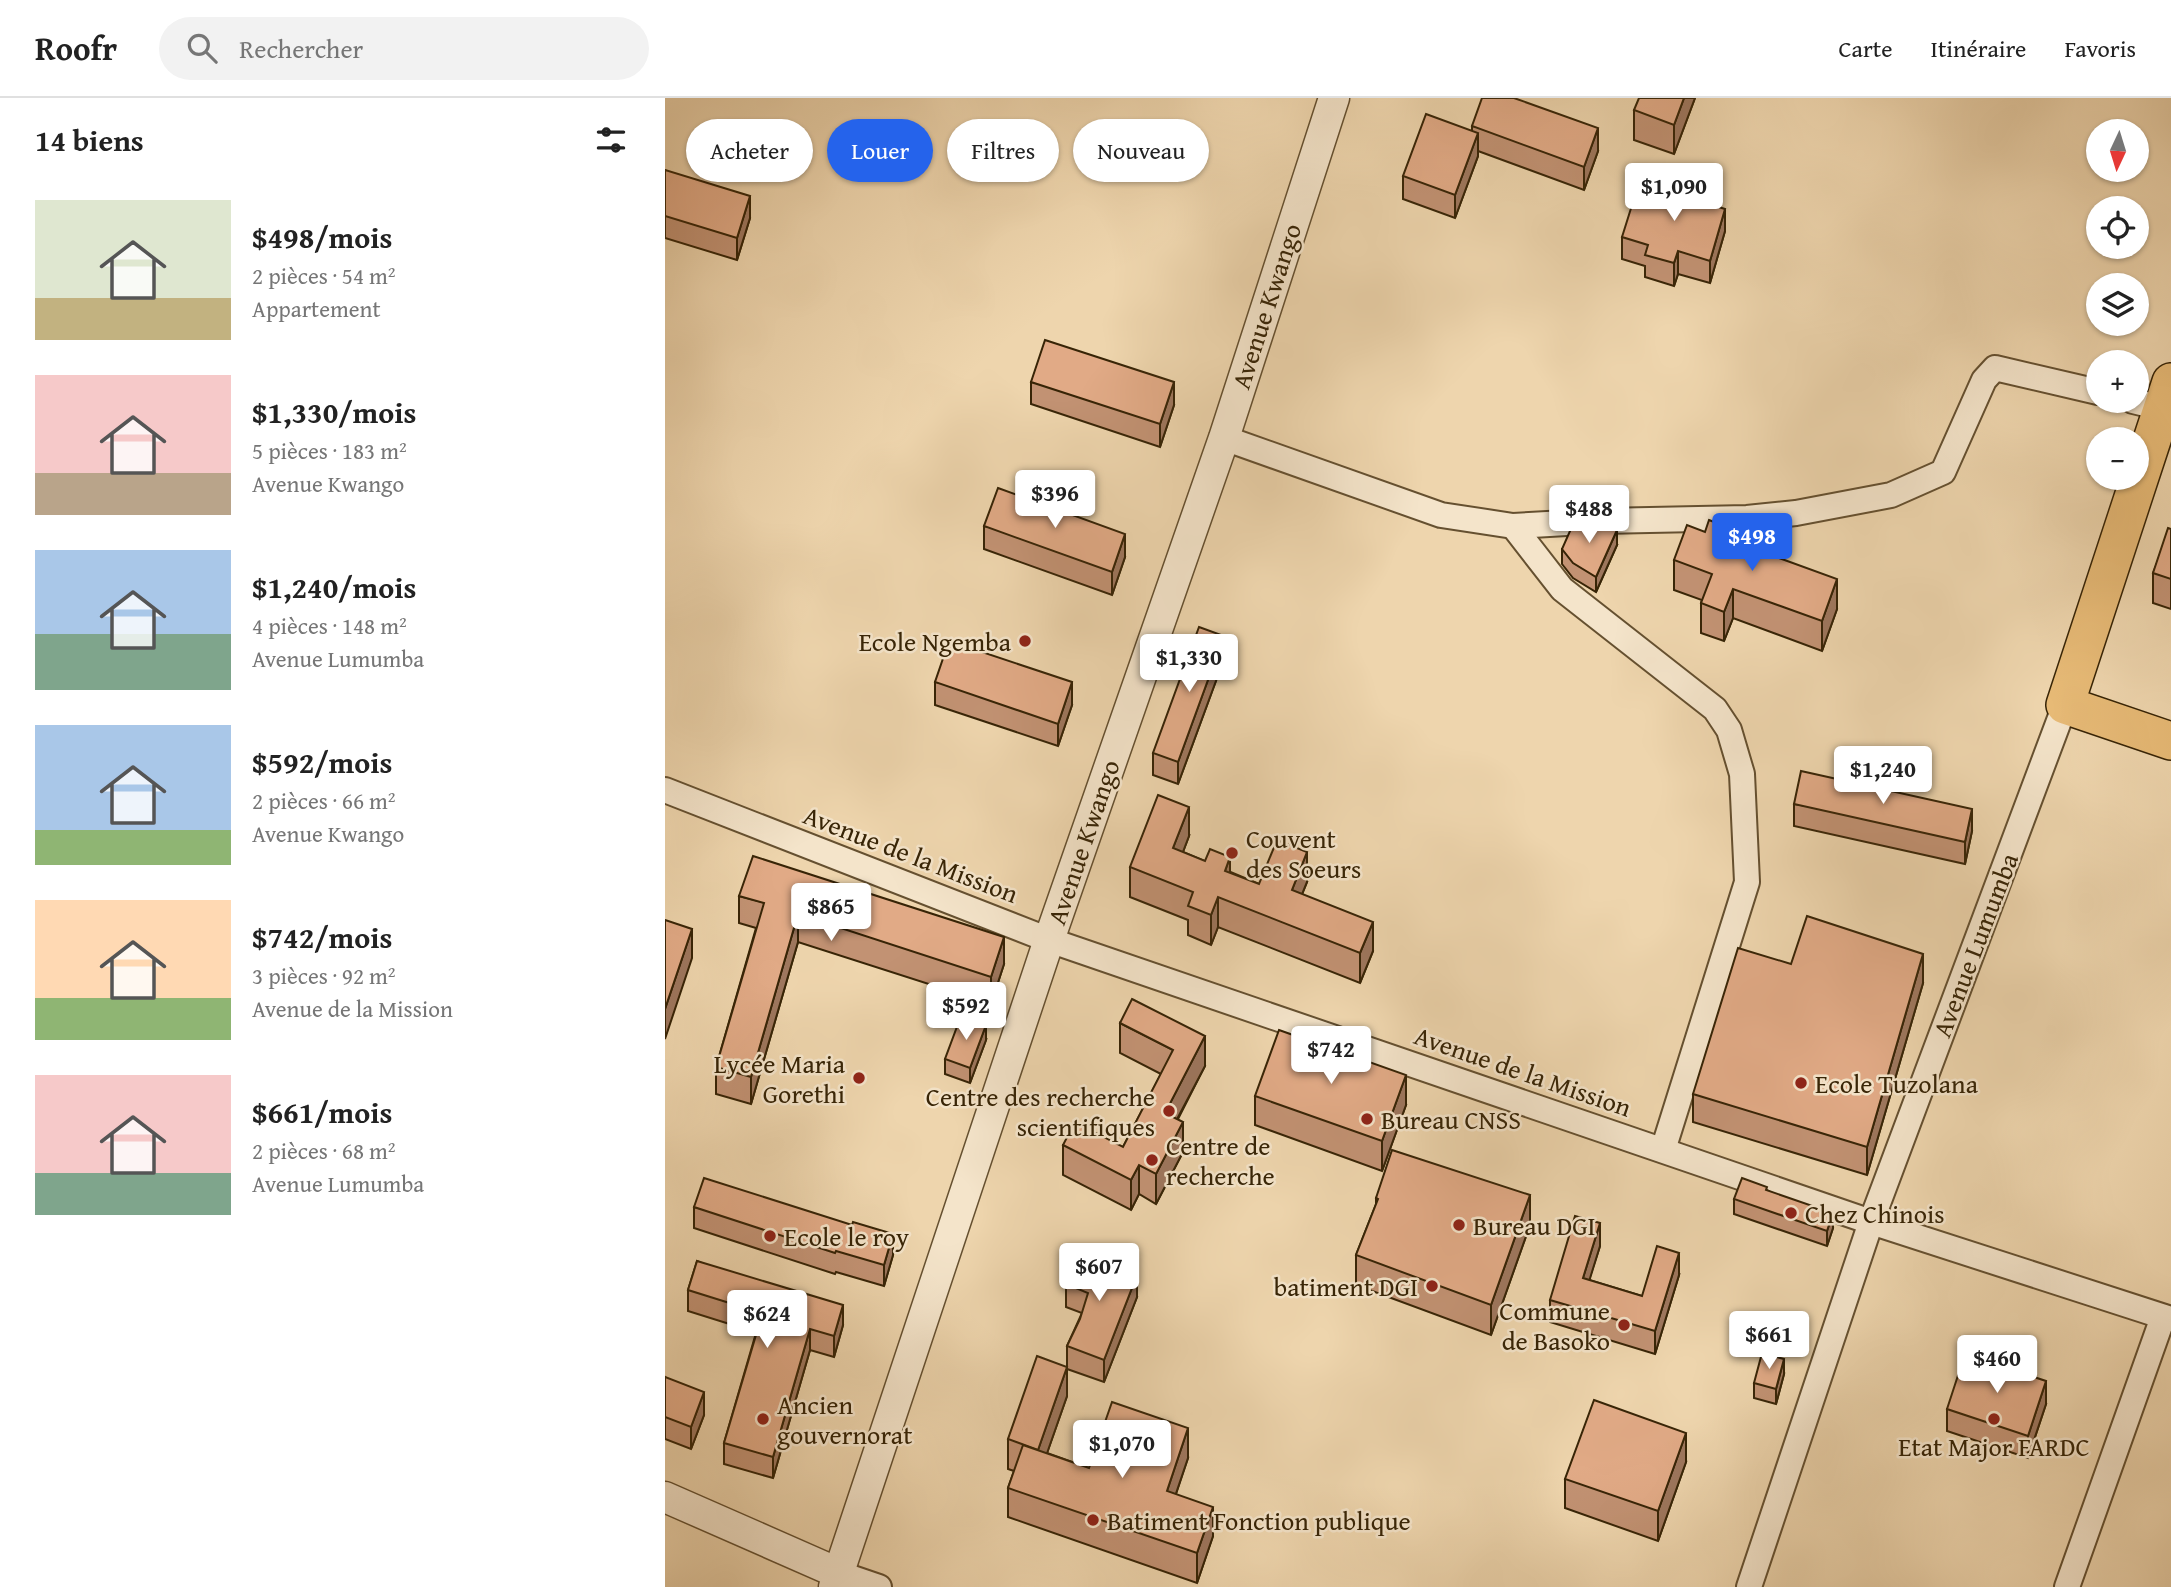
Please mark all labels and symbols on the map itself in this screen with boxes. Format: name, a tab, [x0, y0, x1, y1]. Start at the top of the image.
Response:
north arrow	[2086, 119, 2149, 182]
pin: $1,090	[1617, 164, 1731, 223]
street label: Avenue Kwango	[1221, 218, 1311, 394]
pin: $396	[1014, 470, 1096, 530]
pin: $488	[1548, 486, 1630, 545]
pin: $498	[1711, 514, 1793, 573]
place label: Ecole Ngemba	[859, 622, 1012, 661]
marker: Ecole Ngemba	[1017, 633, 1033, 649]
pin: $1,330	[1132, 634, 1246, 694]
pin: $1,240	[1826, 746, 1940, 806]
street label: Avenue Kwango	[1037, 754, 1129, 930]
street label: Avenue de la Mission	[798, 795, 1024, 913]
place label: Couvent des Soeurs	[1246, 819, 1361, 888]
marker: Couvent des Soeurs	[1224, 845, 1240, 861]
street label: Avenue Lumumba	[1922, 846, 2028, 1043]
pin: $865	[790, 884, 872, 943]
pin: $592	[925, 982, 1007, 1042]
street label: Avenue de la Mission	[1409, 1016, 1637, 1127]
pin: $742	[1290, 1026, 1372, 1086]
place label: Lycée Maria Gorethi	[714, 1044, 846, 1113]
place label: Ecole Tuzolana	[1815, 1064, 1979, 1103]
marker: Lycée Maria Gorethi	[851, 1070, 867, 1086]
marker: Ecole Tuzolana	[1793, 1075, 1809, 1091]
place label: Centre des recherche scientifiques	[926, 1077, 1155, 1146]
place label: Bureau CNSS	[1381, 1100, 1521, 1139]
marker: Centre des recherche scientifiques	[1161, 1103, 1177, 1119]
marker: Bureau CNSS	[1359, 1111, 1375, 1127]
place label: Centre de recherche	[1166, 1126, 1275, 1195]
marker: Centre de recherche	[1144, 1152, 1160, 1168]
place label: Chez Chinois	[1805, 1194, 1945, 1233]
marker: Chez Chinois	[1783, 1205, 1799, 1221]
place label: Bureau DGI	[1473, 1206, 1596, 1245]
place label: Ecole le roy	[784, 1217, 909, 1256]
marker: Bureau DGI	[1451, 1217, 1467, 1233]
marker: Ecole le roy	[762, 1228, 778, 1244]
pin: $607	[1058, 1244, 1140, 1303]
place label: batiment DGI	[1274, 1267, 1418, 1306]
marker: batiment DGI	[1424, 1278, 1440, 1294]
pin: $624	[726, 1290, 808, 1350]
place label: Commune de Basoko	[1499, 1291, 1610, 1360]
pin: $661	[1728, 1312, 1810, 1371]
marker: Commune de Basoko	[1616, 1317, 1632, 1333]
pin: $460	[1956, 1336, 2038, 1395]
place label: Ancien gouvernorat	[777, 1385, 912, 1454]
marker: Ancien gouvernorat	[755, 1411, 771, 1427]
marker: Etat Major FARDC	[1986, 1411, 2002, 1427]
pin: $1,070	[1065, 1420, 1179, 1480]
place label: Etat Major FARDC	[1898, 1427, 2090, 1466]
place label: Batiment Fonction publique	[1107, 1501, 1411, 1540]
marker: Batiment Fonction publique	[1085, 1512, 1101, 1528]

